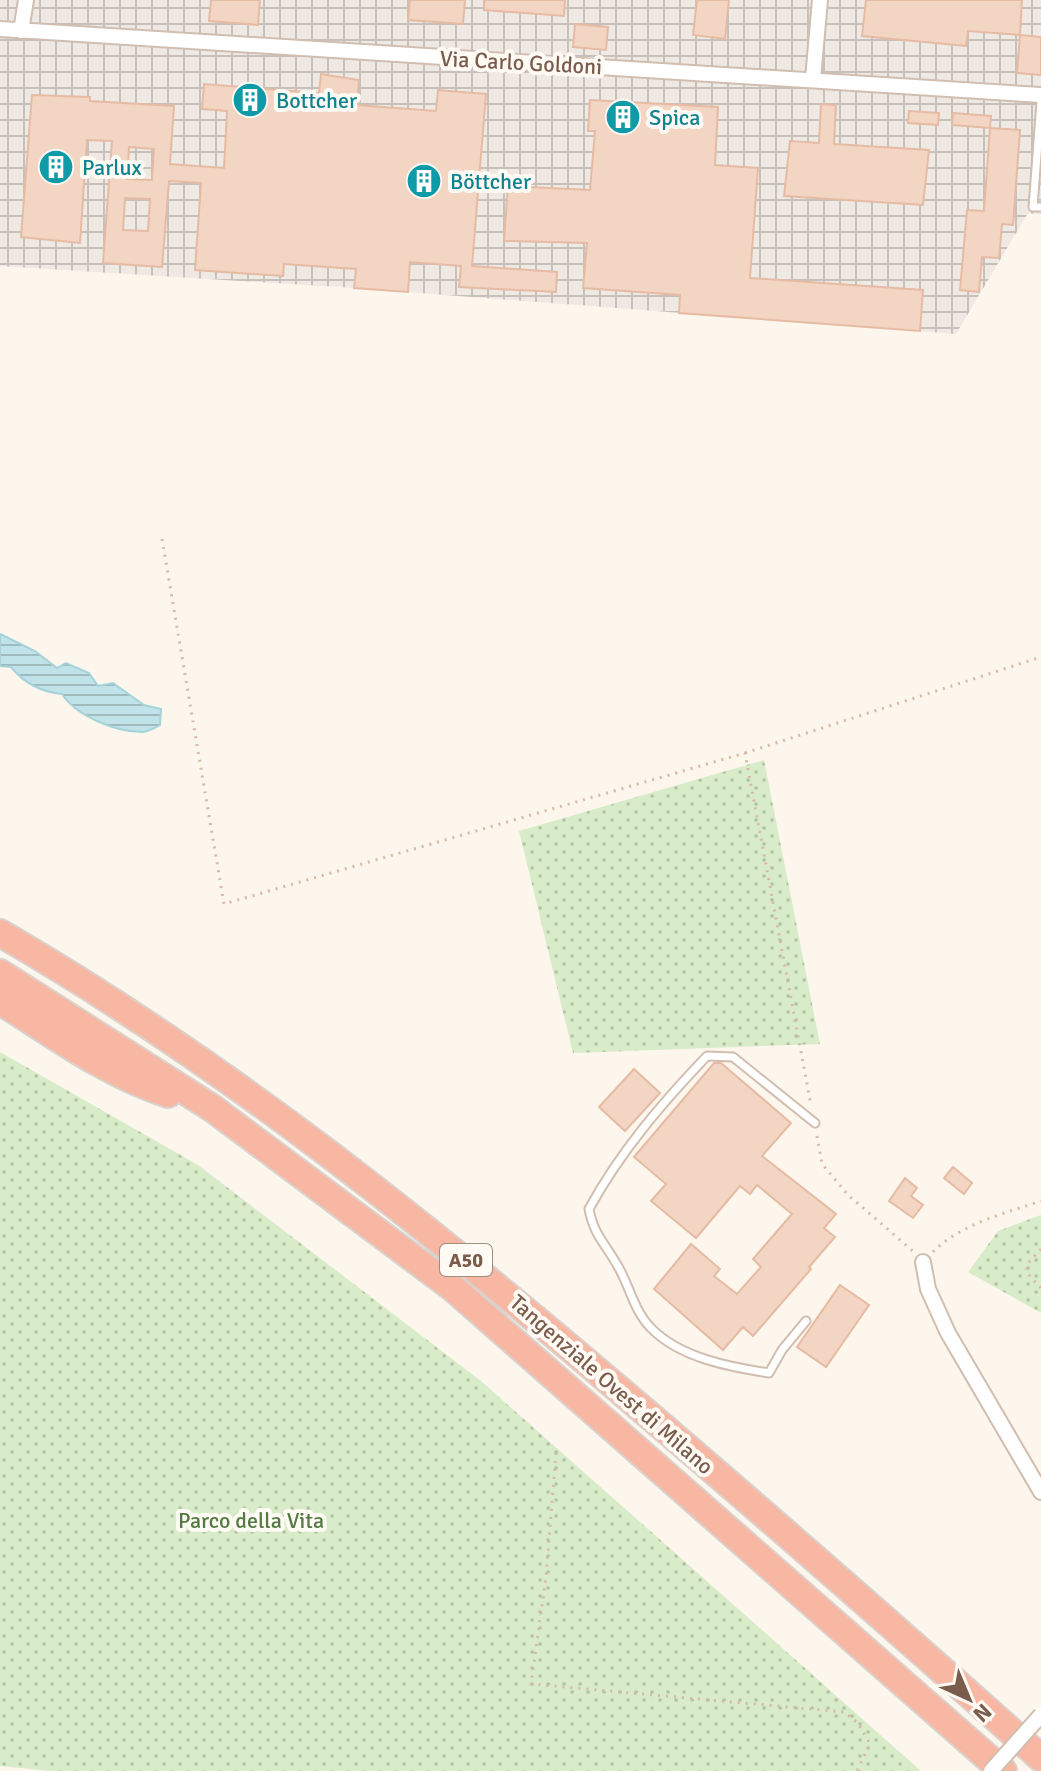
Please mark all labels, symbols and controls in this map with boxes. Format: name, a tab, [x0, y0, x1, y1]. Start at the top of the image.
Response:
street label: Via Carlo Goldoni	[439, 45, 603, 80]
building icon: Bottcher	[231, 81, 269, 119]
place label: Bottcher	[276, 87, 357, 114]
building icon: Spica	[604, 98, 642, 136]
place label: Spica	[649, 104, 700, 131]
building icon: Parlux	[37, 148, 75, 186]
place label: Parlux	[82, 154, 142, 181]
building icon: Böttcher	[405, 162, 443, 200]
place label: Böttcher	[450, 168, 531, 195]
road number: A50	[440, 1244, 492, 1276]
street label: Tangenziale Ovest di Milano	[504, 1289, 719, 1480]
park label: Parco della Vita	[178, 1507, 324, 1534]
north arrow	[929, 1659, 1009, 1739]
text: N	[968, 1698, 997, 1728]

